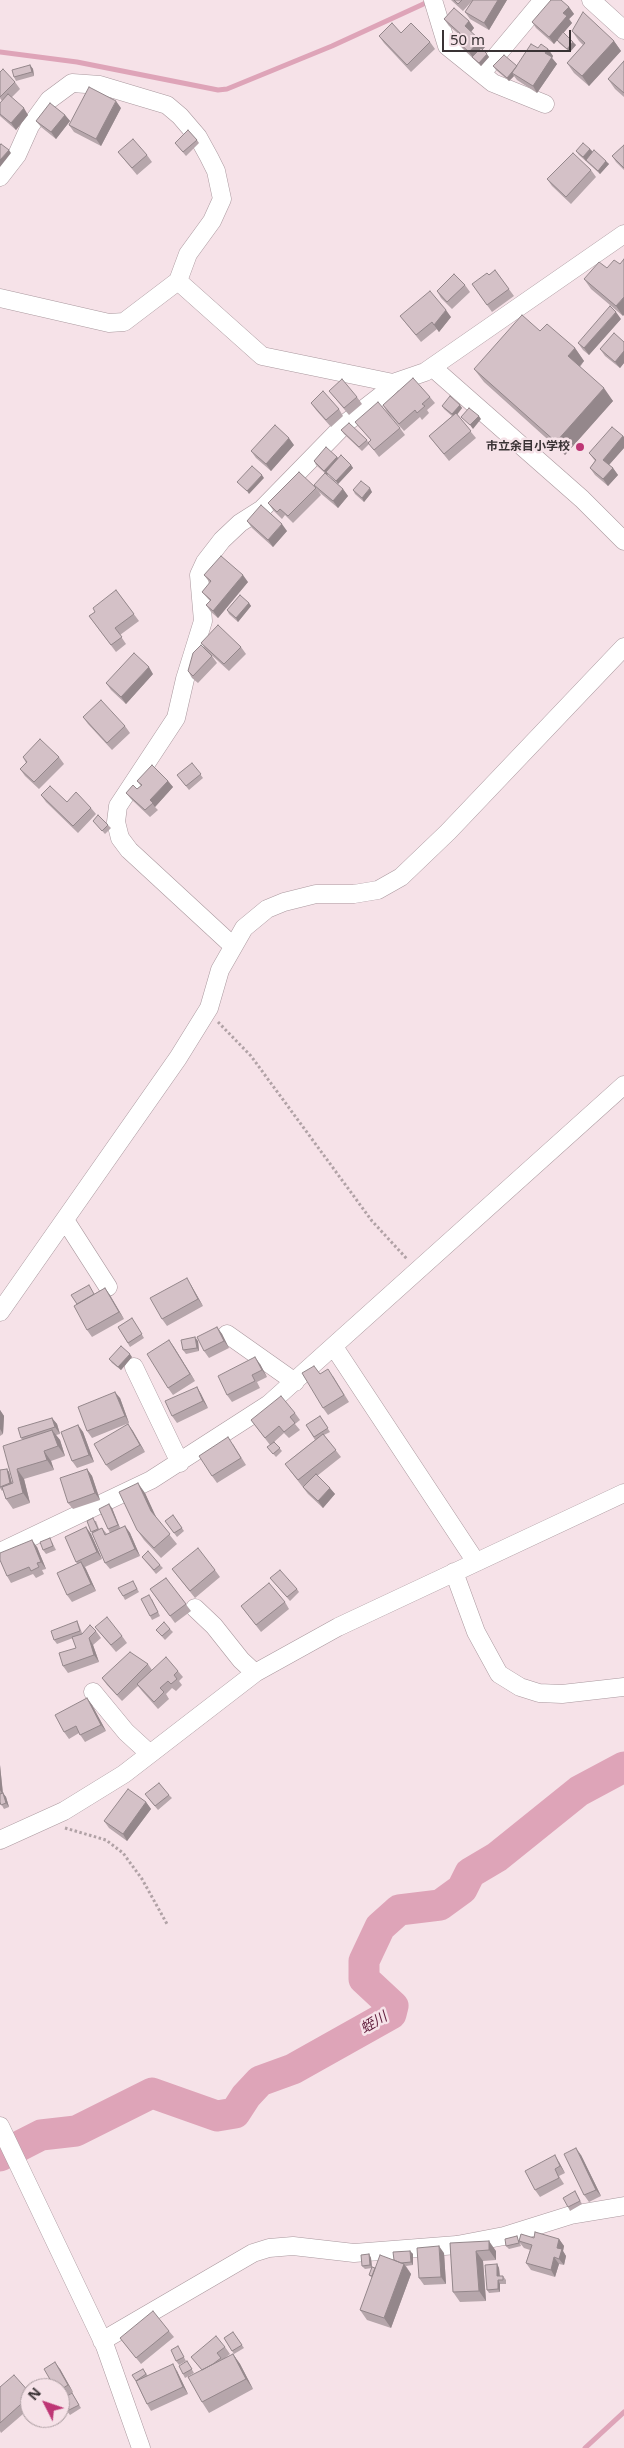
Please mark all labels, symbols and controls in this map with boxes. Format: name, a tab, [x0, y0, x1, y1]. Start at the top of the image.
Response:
scale bar	[444, 20, 573, 52]
text: 50 m	[450, 29, 485, 49]
place label: 市立余目小学校	[486, 440, 570, 454]
marker: 市立余目小学校	[574, 441, 586, 453]
water label: 蛭川	[358, 2009, 390, 2037]
north arrow	[20, 2378, 70, 2428]
text: N	[23, 2383, 45, 2404]

